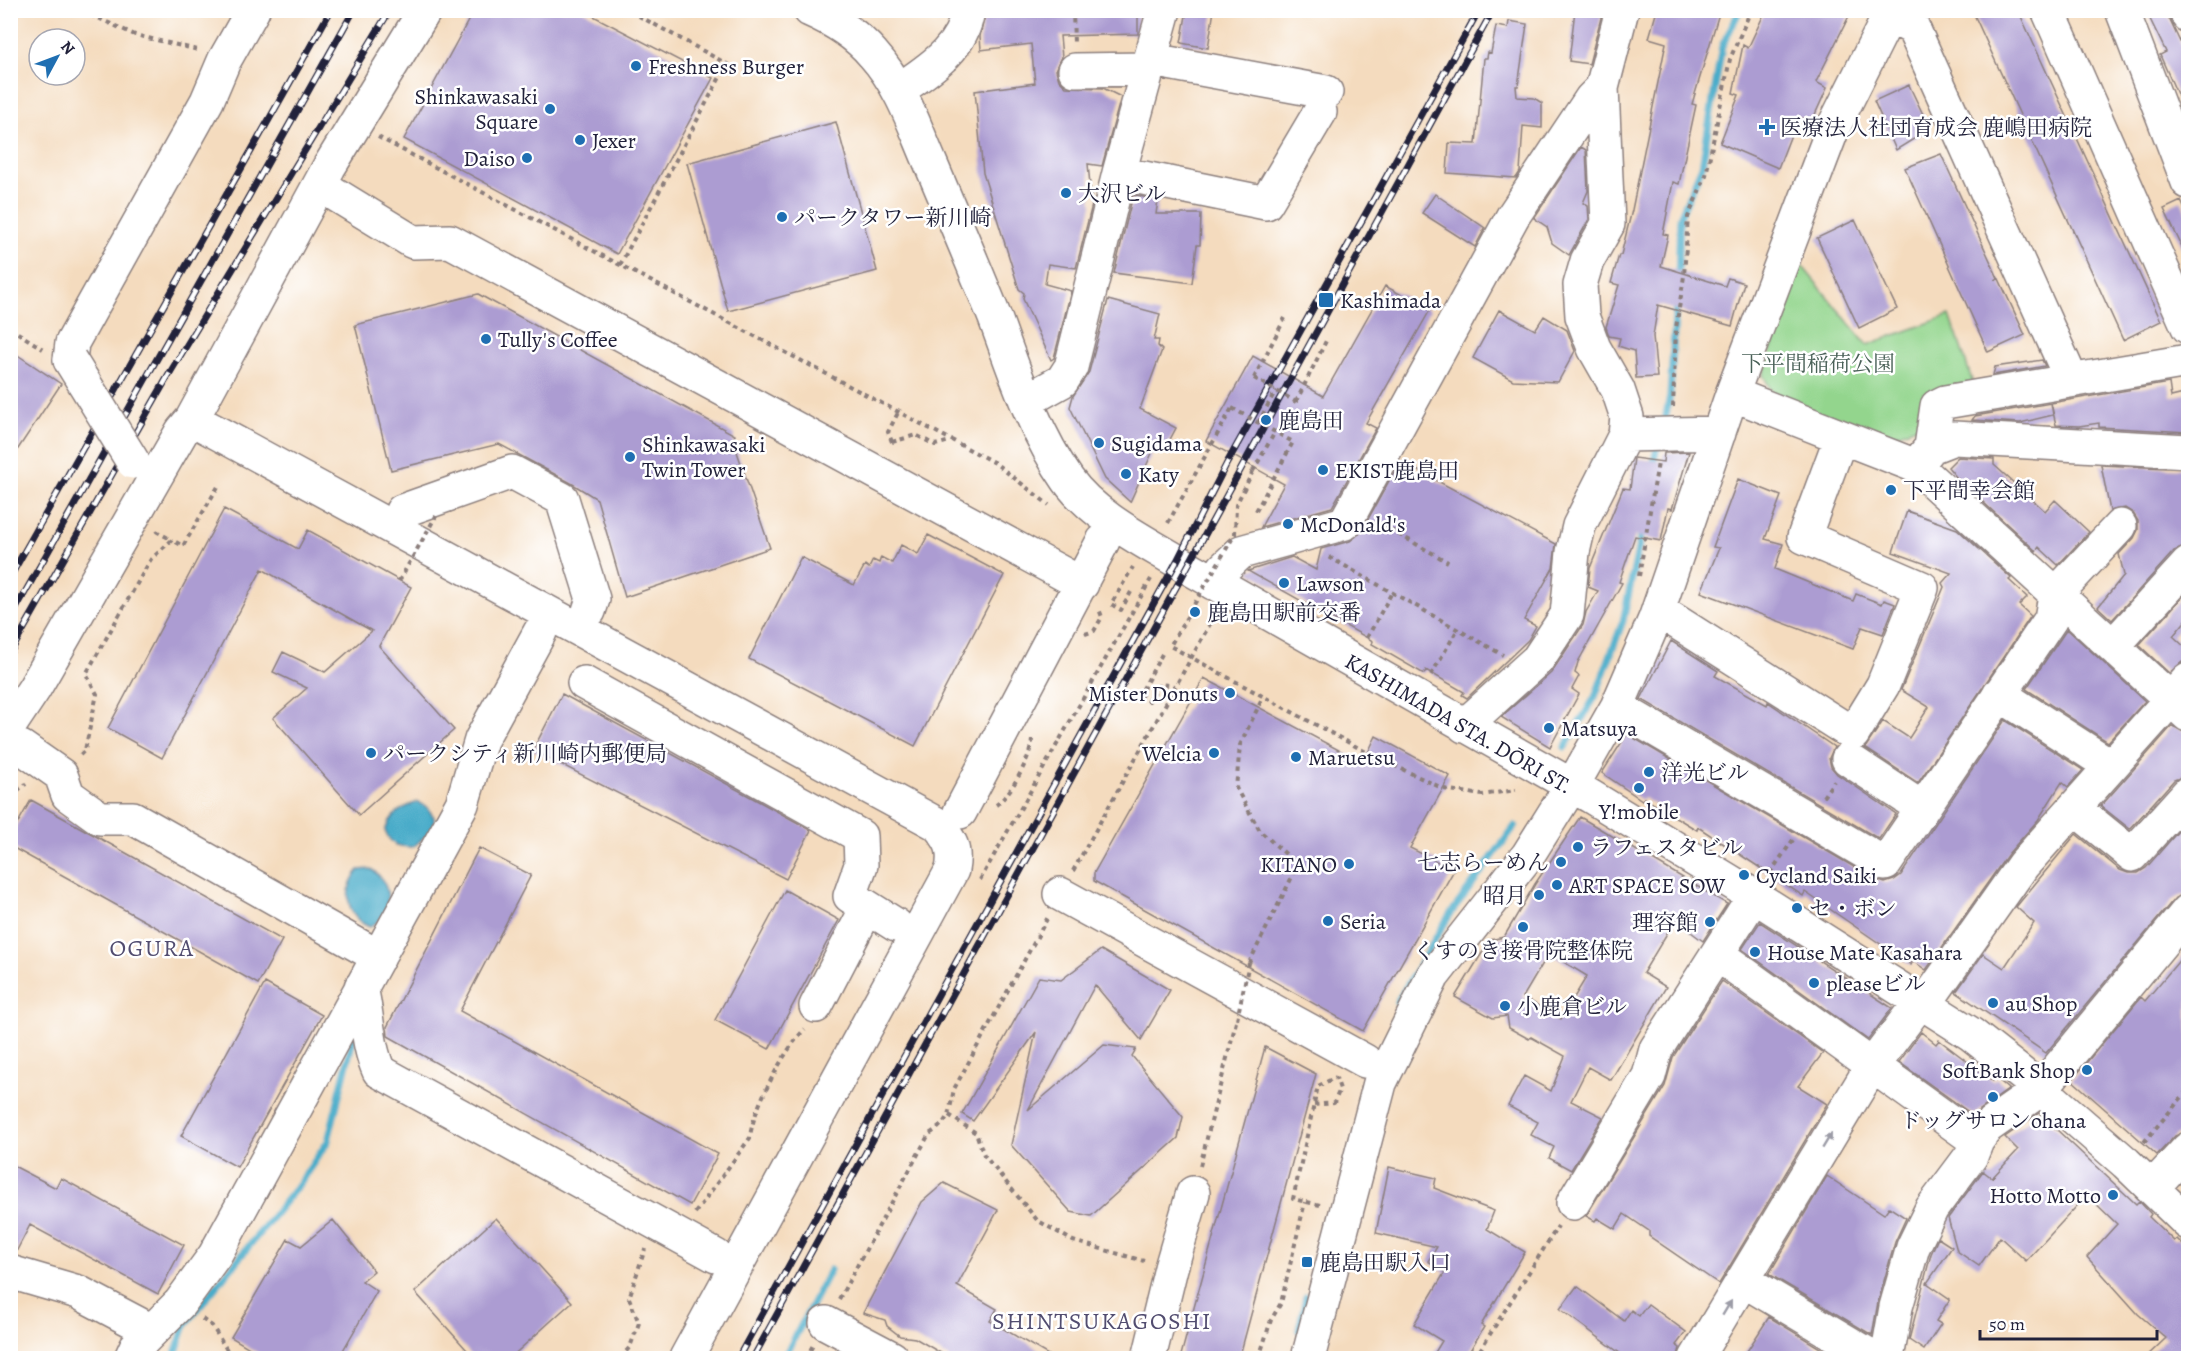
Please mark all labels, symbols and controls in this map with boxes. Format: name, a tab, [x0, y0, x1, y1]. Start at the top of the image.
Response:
north arrow	[27, 27, 87, 87]
text: N	[55, 36, 80, 60]
place label: Freshness Burger	[648, 52, 804, 82]
marker: Freshness Burger	[629, 59, 643, 73]
place label: Shinkawasaki Square	[415, 82, 538, 137]
marker: Shinkawasaki Square	[543, 102, 557, 116]
place label: 医療法人社団育成会 鹿嶋田病院	[1780, 113, 2092, 143]
marker: 医療法人社団育成会 鹿嶋田病院	[1758, 118, 1776, 136]
place label: Jexer	[592, 126, 636, 156]
marker: Jexer	[573, 133, 587, 147]
place label: Daiso	[463, 144, 515, 174]
marker: Daiso	[520, 151, 534, 165]
place label: 大沢ビル	[1078, 179, 1166, 209]
marker: 大沢ビル	[1059, 186, 1073, 200]
place label: パークタワー新川崎	[794, 203, 992, 233]
marker: パークタワー新川崎	[775, 210, 789, 224]
place label: Kashimada	[1340, 286, 1442, 316]
marker: Kashimada	[1317, 291, 1335, 309]
place label: Tully's Coffee	[498, 325, 618, 355]
marker: Tully's Coffee	[479, 332, 493, 346]
park label: 下平間稲荷公園	[1741, 349, 1895, 379]
place label: 鹿島田	[1278, 406, 1344, 436]
marker: 鹿島田	[1259, 413, 1273, 427]
place label: Sugidama	[1111, 429, 1203, 459]
place label: Shinkawasaki Twin Tower	[642, 430, 765, 485]
marker: Sugidama	[1092, 436, 1106, 450]
marker: Shinkawasaki Twin Tower	[623, 450, 637, 464]
place label: EKIST鹿島田	[1335, 456, 1459, 486]
place label: Katy	[1138, 460, 1179, 490]
marker: EKIST鹿島田	[1316, 463, 1330, 477]
marker: Katy	[1119, 467, 1133, 481]
place label: 下平間幸会館	[1903, 476, 2035, 506]
marker: 下平間幸会館	[1884, 483, 1898, 497]
place label: McDonald's	[1300, 510, 1406, 540]
marker: McDonald's	[1281, 517, 1295, 531]
place label: Lawson	[1296, 569, 1364, 599]
marker: Lawson	[1277, 576, 1291, 590]
place label: 鹿島田駅前交番	[1207, 598, 1361, 628]
marker: 鹿島田駅前交番	[1188, 605, 1202, 619]
street label: KASHIMADA STA. DŌRI ST.	[1339, 646, 1578, 801]
place label: Mister Donuts	[1088, 679, 1218, 709]
marker: Mister Donuts	[1223, 686, 1237, 700]
place label: Matsuya	[1561, 714, 1638, 744]
marker: Matsuya	[1542, 721, 1556, 735]
place label: パークシティ新川崎内郵便局	[383, 739, 667, 769]
place label: Welcia	[1141, 739, 1203, 769]
place label: Maruetsu	[1308, 743, 1395, 773]
marker: パークシティ新川崎内郵便局	[364, 746, 378, 760]
marker: Welcia	[1207, 746, 1221, 760]
marker: Maruetsu	[1289, 750, 1303, 764]
place label: 洋光ビル	[1661, 758, 1749, 788]
marker: 洋光ビル	[1642, 765, 1656, 779]
marker: Y!mobile	[1632, 781, 1646, 795]
place label: Y!mobile	[1598, 797, 1679, 827]
place label: ラフェスタビル	[1590, 833, 1743, 863]
marker: ラフェスタビル	[1571, 840, 1585, 854]
place label: 七志らーめん	[1417, 848, 1549, 878]
place label: KITANO	[1260, 850, 1337, 880]
marker: 七志らーめん	[1554, 855, 1568, 869]
marker: KITANO	[1342, 857, 1356, 871]
place label: Cycland Saiki	[1756, 861, 1877, 891]
marker: Cycland Saiki	[1737, 868, 1751, 882]
place label: ART SPACE SOW	[1568, 871, 1726, 901]
marker: ART SPACE SOW	[1550, 878, 1564, 892]
place label: 昭月	[1483, 881, 1527, 911]
marker: 昭月	[1532, 888, 1546, 902]
place label: セ・ボン	[1809, 894, 1897, 924]
marker: セ・ボン	[1790, 901, 1804, 915]
place label: Seria	[1340, 907, 1387, 937]
place label: 理容館	[1632, 908, 1698, 938]
marker: Seria	[1321, 914, 1335, 928]
marker: 理容館	[1703, 915, 1717, 929]
marker: くすのき接骨院整体院	[1516, 920, 1530, 934]
district label: OGURA	[109, 932, 195, 964]
place label: くすのき接骨院整体院	[1413, 936, 1633, 966]
place label: House Mate Kasahara	[1767, 938, 1963, 968]
marker: House Mate Kasahara	[1748, 945, 1762, 959]
place label: pleaseビル	[1826, 969, 1926, 999]
marker: pleaseビル	[1807, 976, 1821, 990]
place label: au Shop	[2005, 989, 2077, 1019]
place label: 小鹿倉ビル	[1517, 992, 1627, 1022]
marker: au Shop	[1986, 996, 2000, 1010]
marker: 小鹿倉ビル	[1498, 999, 1512, 1013]
place label: SoftBank Shop	[1942, 1056, 2075, 1086]
marker: SoftBank Shop	[2080, 1063, 2094, 1077]
marker: ドッグサロンohana	[1986, 1090, 2000, 1104]
place label: ドッグサロンohana	[1900, 1106, 2087, 1136]
one-way arrow	[1821, 1133, 1832, 1149]
place label: Hotto Motto	[1989, 1181, 2101, 1211]
marker: Hotto Motto	[2106, 1188, 2120, 1202]
place label: 鹿島田駅入口	[1319, 1248, 1451, 1278]
marker: 鹿島田駅入口	[1300, 1255, 1314, 1269]
one-way arrow	[1721, 1300, 1732, 1316]
scale bar	[1980, 1303, 2157, 1341]
district label: SHINTSUKAGOSHI	[992, 1305, 1212, 1337]
text: 50 m	[1989, 1312, 2025, 1336]

